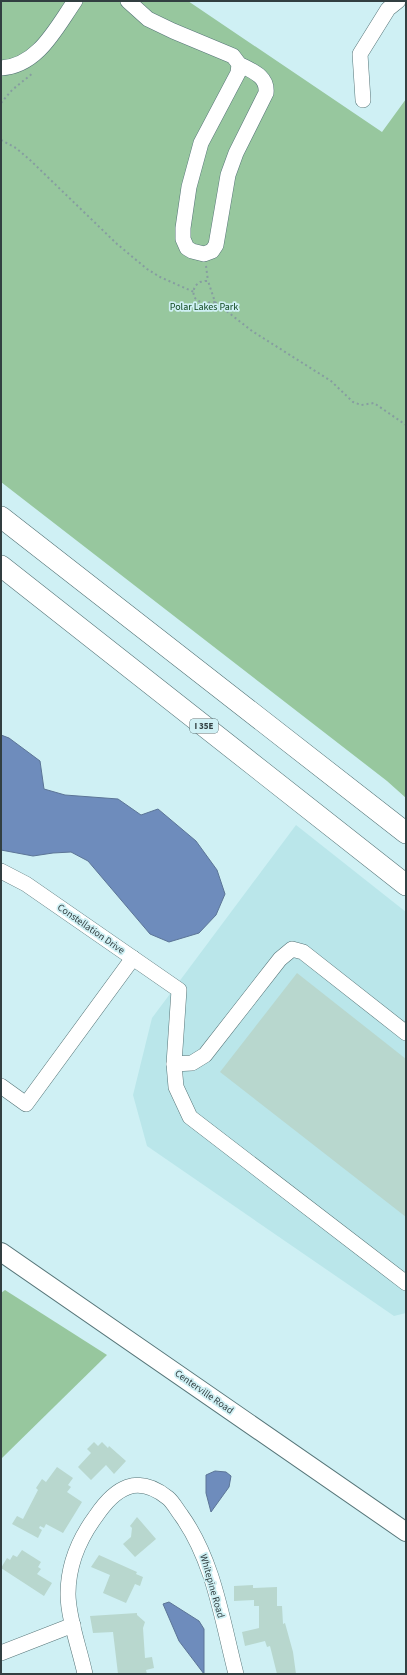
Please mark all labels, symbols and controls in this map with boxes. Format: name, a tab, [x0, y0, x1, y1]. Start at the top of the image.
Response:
park label: Polar Lakes Park	[170, 300, 238, 314]
road number: I 35E	[190, 719, 218, 733]
street label: Constellation Drive	[55, 901, 127, 957]
street label: Centerville Road	[172, 1367, 236, 1417]
street label: Whitepine Road	[196, 1552, 228, 1620]

